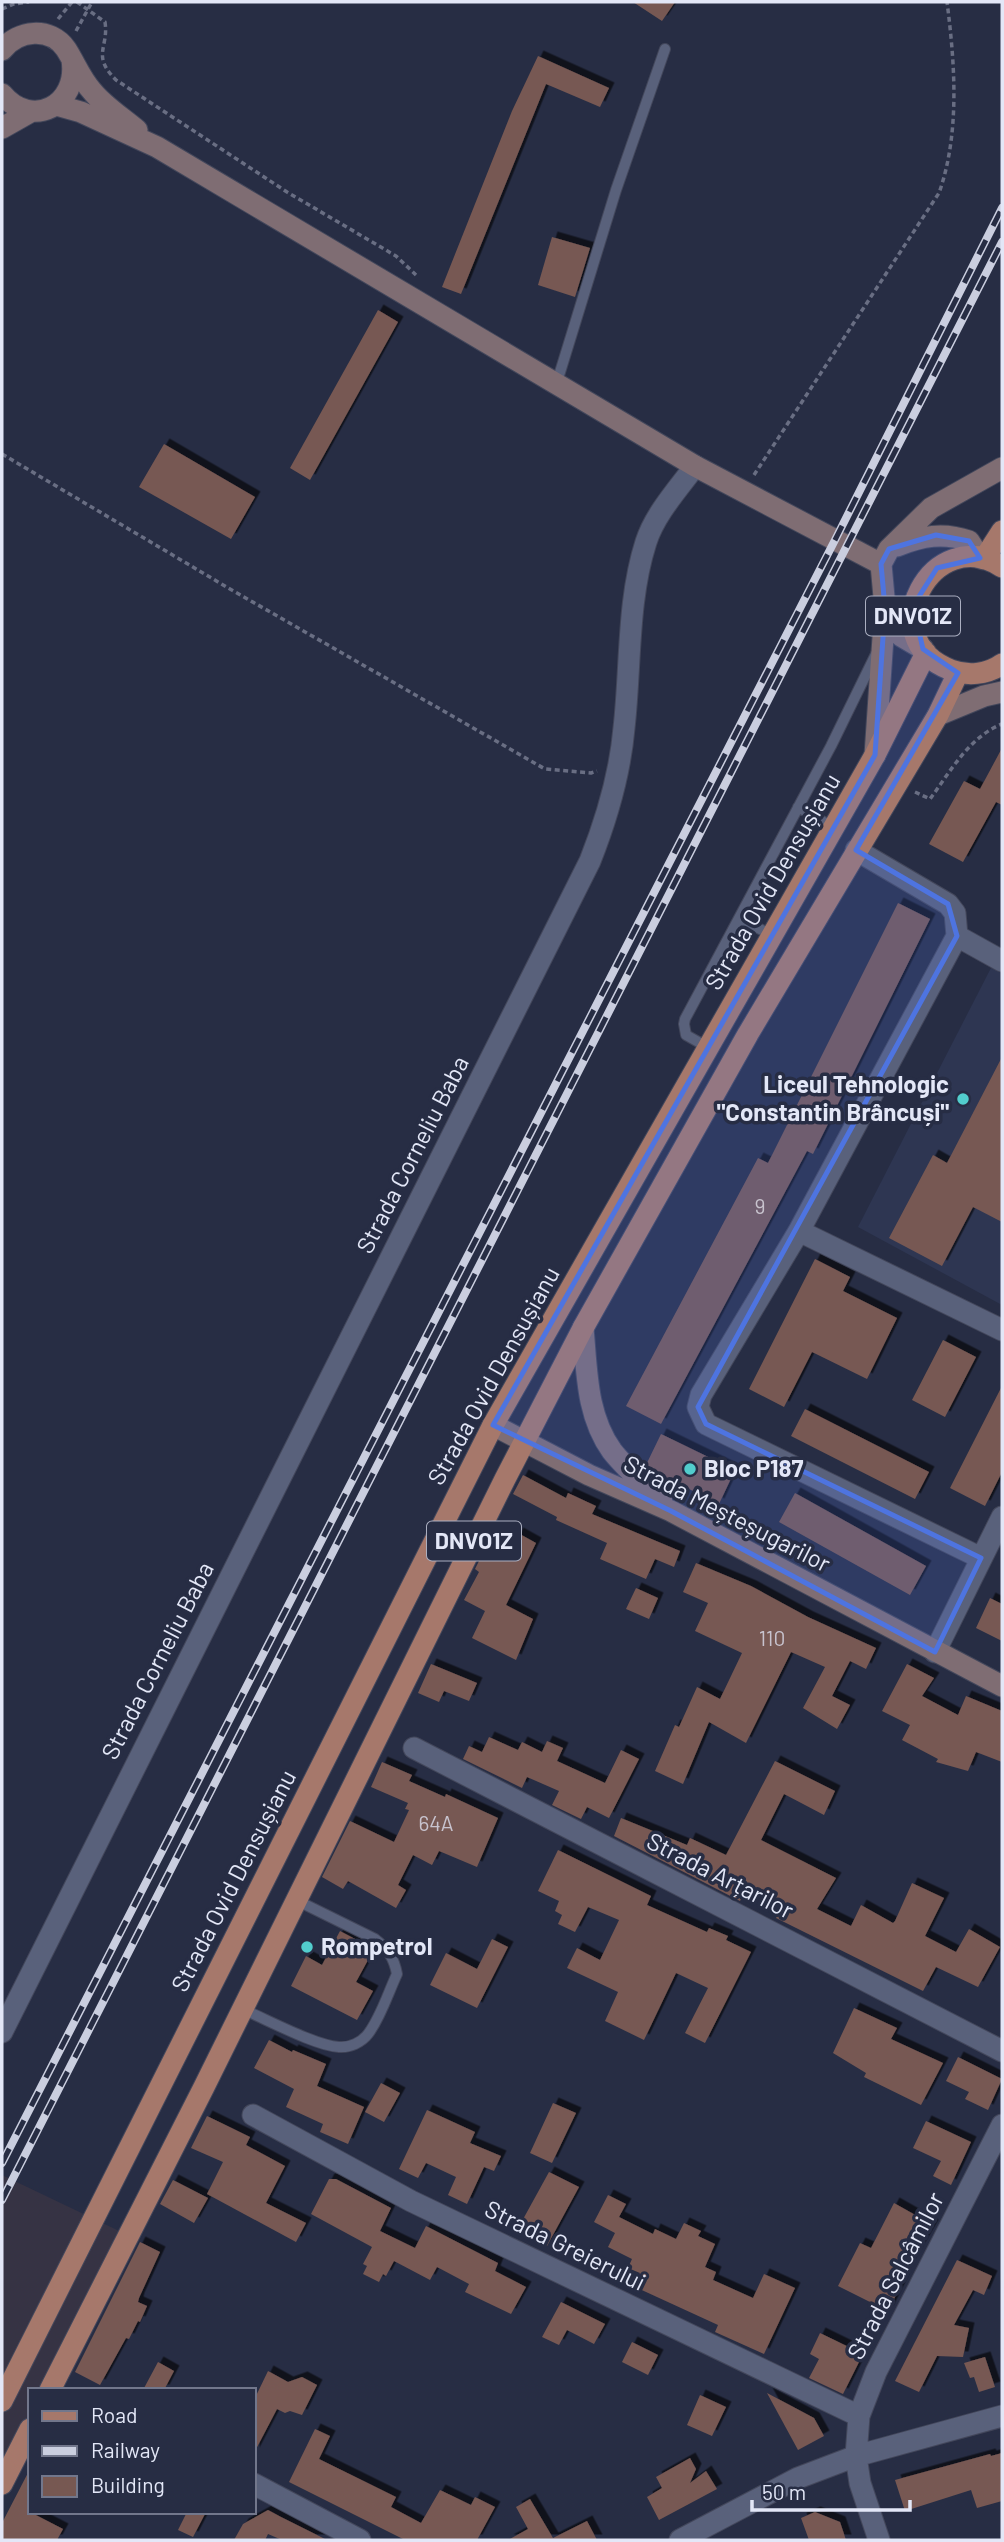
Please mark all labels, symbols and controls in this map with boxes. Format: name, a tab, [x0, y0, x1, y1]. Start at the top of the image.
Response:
road number: DNVO1Z	[866, 596, 960, 636]
street label: Strada Ovid Densușianu	[698, 768, 846, 995]
street label: Strada Corneliu Baba	[349, 1051, 474, 1258]
place label: Liceul Tehnologic "Constantin Brâncuși"	[717, 1069, 949, 1126]
marker: Liceul Tehnologic "Constantin Brâncuși"	[955, 1091, 971, 1107]
house number: 9	[755, 1193, 765, 1218]
street label: Strada Ovid Densușianu	[421, 1261, 565, 1489]
street label: Strada Meșteșugarilor	[620, 1448, 836, 1577]
place label: Bloc P187	[704, 1453, 804, 1482]
marker: Bloc P187	[682, 1461, 698, 1477]
road number: DNVO1Z	[427, 1522, 521, 1560]
street label: Strada Corneliu Baba	[94, 1557, 219, 1764]
house number: 110	[759, 1625, 785, 1650]
street label: Strada Ovid Densușianu	[164, 1765, 301, 1996]
house number: 64A	[418, 1810, 454, 1835]
street label: Strada Arțarilor	[642, 1825, 799, 1924]
place label: Rompetrol	[321, 1931, 433, 1960]
marker: Rompetrol	[299, 1939, 315, 1955]
street label: Strada Salcâmilor	[840, 2187, 949, 2364]
street label: Strada Greierului	[481, 2193, 651, 2296]
legend	[28, 2388, 256, 2514]
text: Road	[91, 2402, 137, 2427]
text: Railway	[91, 2437, 160, 2462]
scale bar	[752, 2468, 909, 2512]
text: Building	[91, 2472, 165, 2497]
text: 50 m	[762, 2479, 806, 2504]

